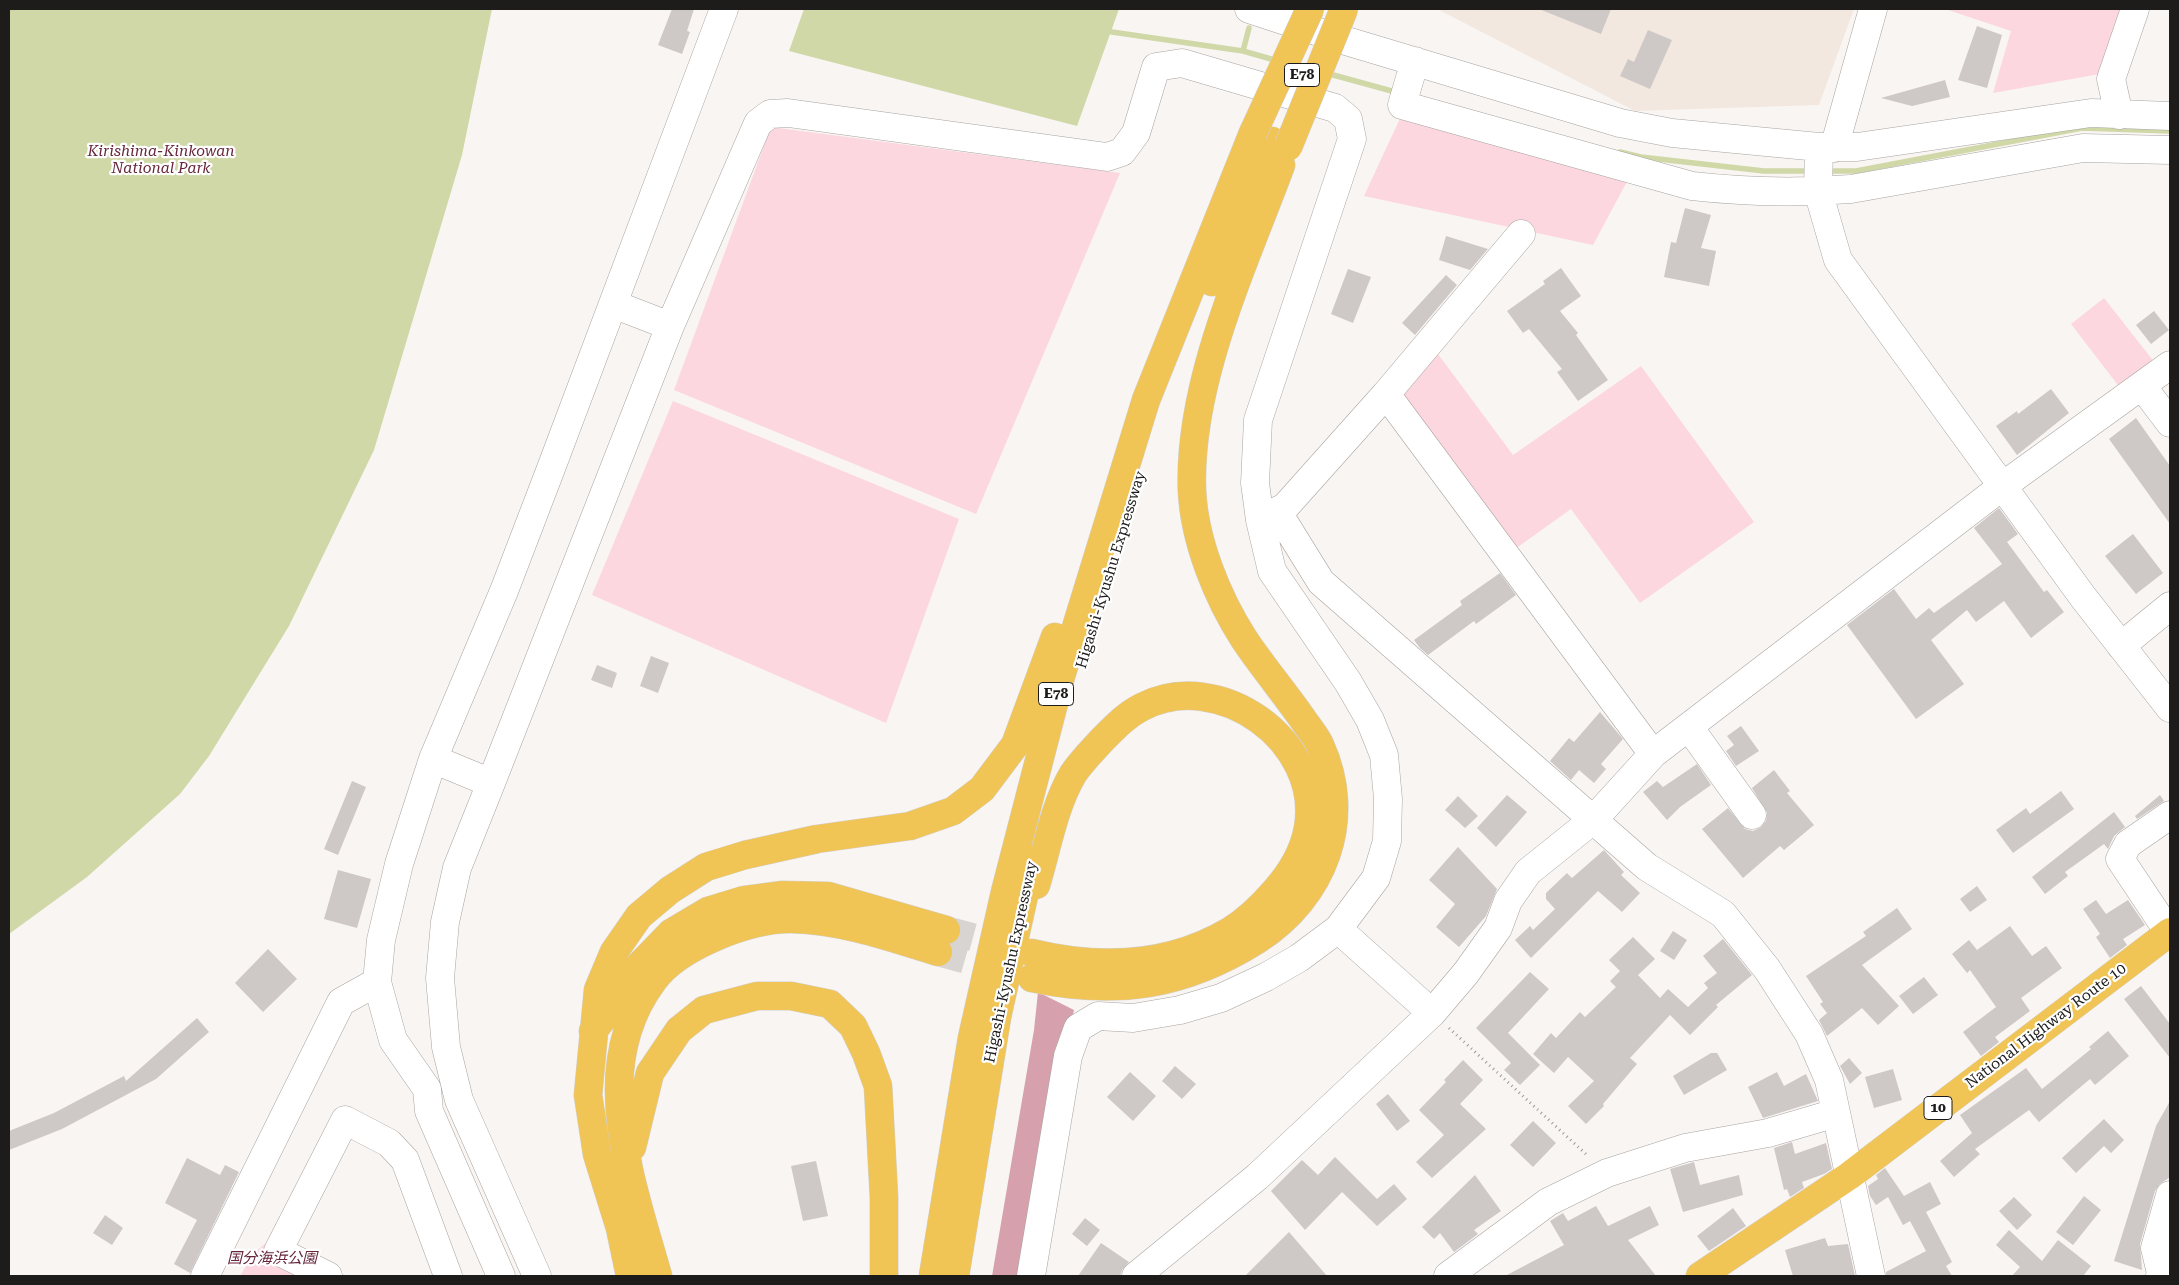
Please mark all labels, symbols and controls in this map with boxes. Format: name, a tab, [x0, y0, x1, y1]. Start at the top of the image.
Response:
road number: E78	[1284, 64, 1320, 86]
park label: Kirishima-Kinkowan National Park	[87, 143, 235, 178]
street label: Higashi-Kyushu Expressway	[1072, 469, 1150, 671]
road number: E78	[1038, 682, 1074, 706]
street label: Higashi-Kyushu Expressway	[981, 860, 1041, 1064]
street label: National Highway Route 10	[1962, 960, 2130, 1092]
road number: 10	[1924, 1096, 1952, 1120]
park label: 国分海浜公園	[227, 1250, 317, 1268]

